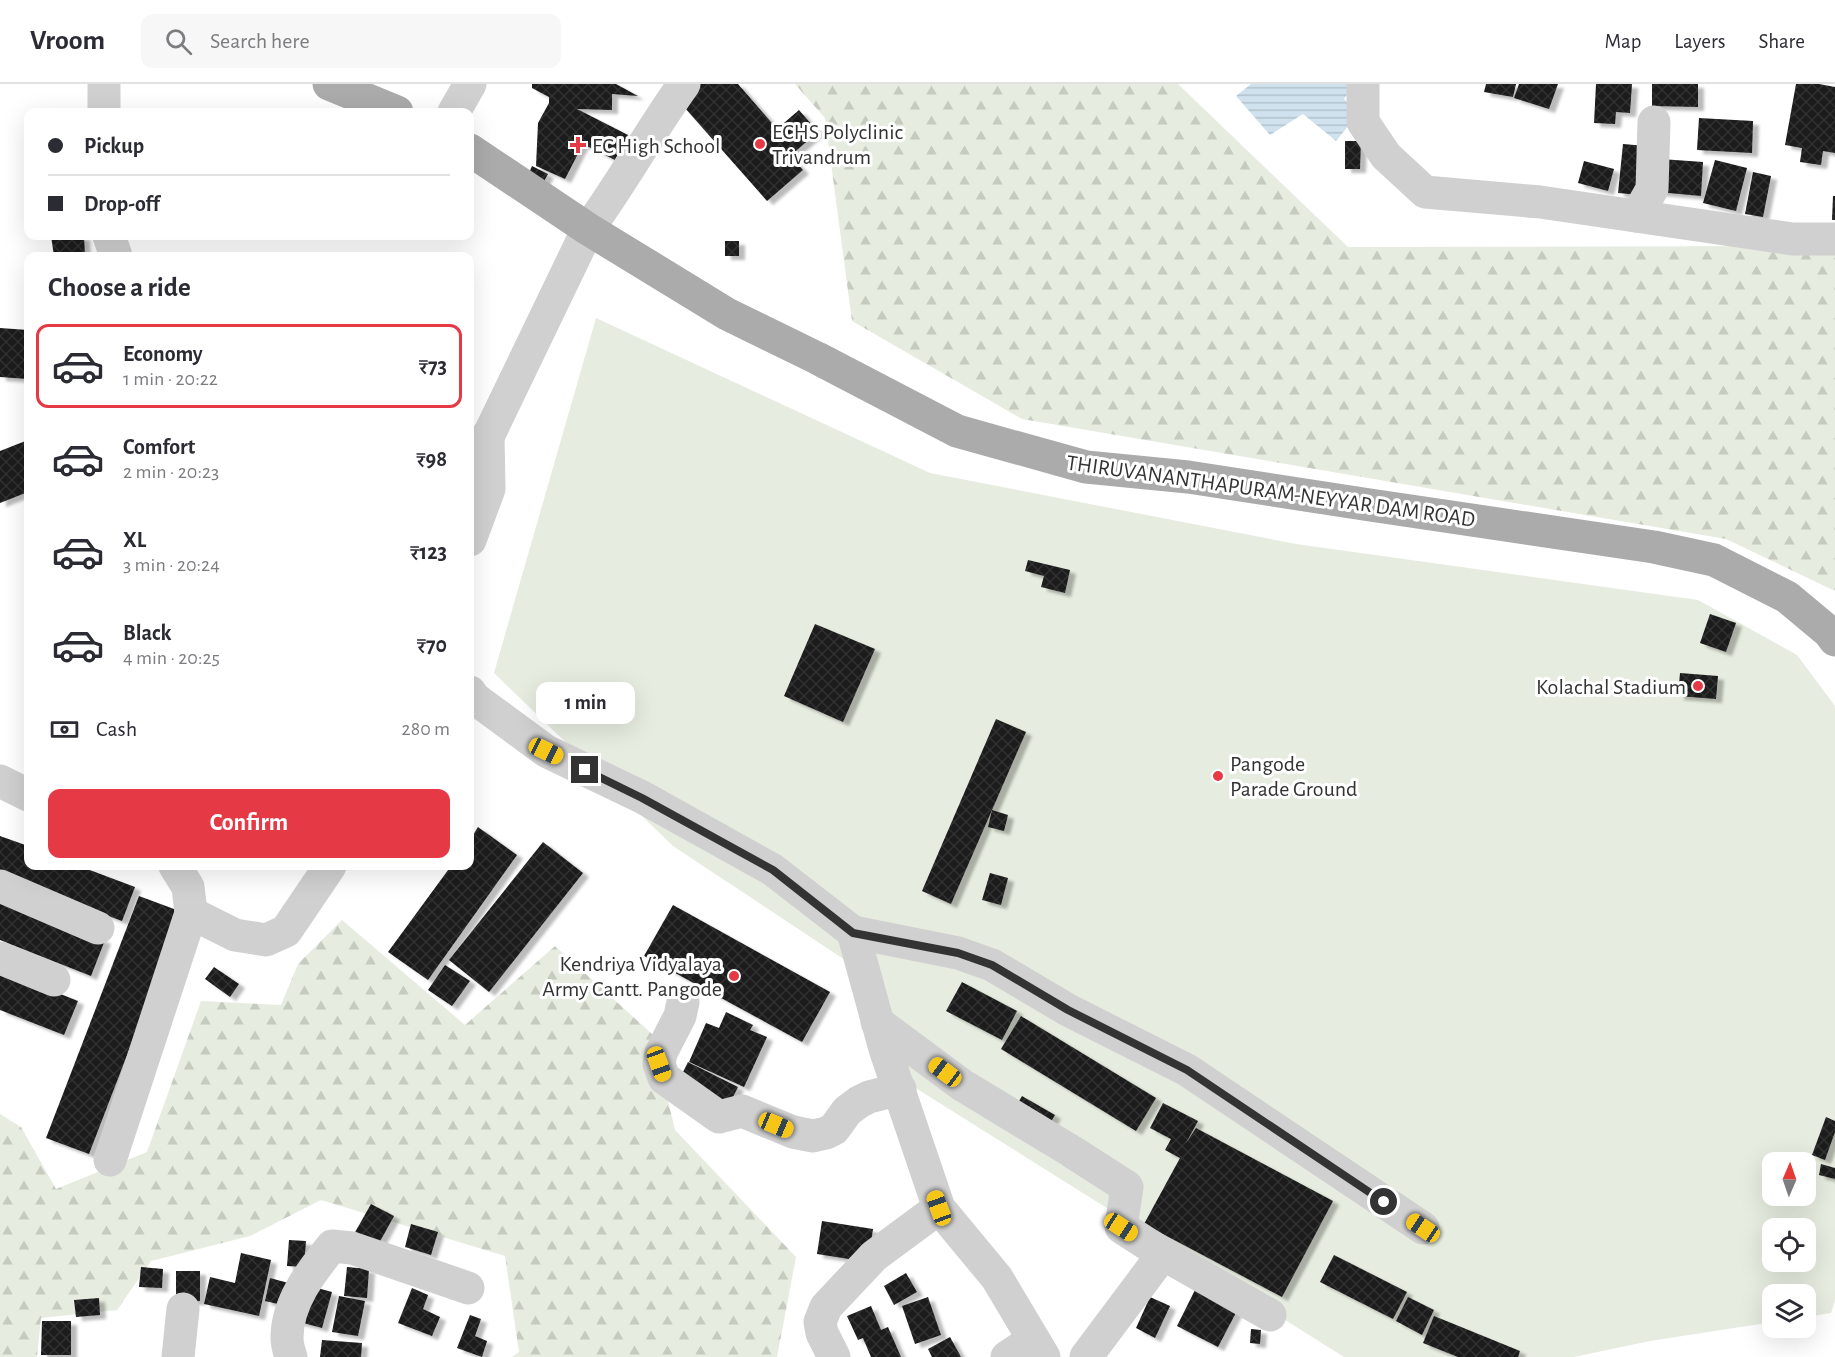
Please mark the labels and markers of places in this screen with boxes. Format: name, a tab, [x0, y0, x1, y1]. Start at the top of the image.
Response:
place label: ECHS Polyclinic Trivandrum	[772, 121, 903, 168]
place label: EC High School	[592, 135, 720, 157]
marker: EC High School	[569, 136, 587, 154]
marker: ECHS Polyclinic Trivandrum	[753, 137, 767, 151]
place label: Kolachal Stadium	[1536, 676, 1686, 698]
marker: Kolachal Stadium	[1691, 679, 1705, 693]
place label: Pangode Parade Ground	[1230, 753, 1357, 800]
marker: Pangode Parade Ground	[1211, 769, 1225, 783]
place label: Kendriya Vidyalaya Army Cantt. Pangode	[542, 953, 722, 1000]
marker: Kendriya Vidyalaya Army Cantt. Pangode	[727, 969, 741, 983]

